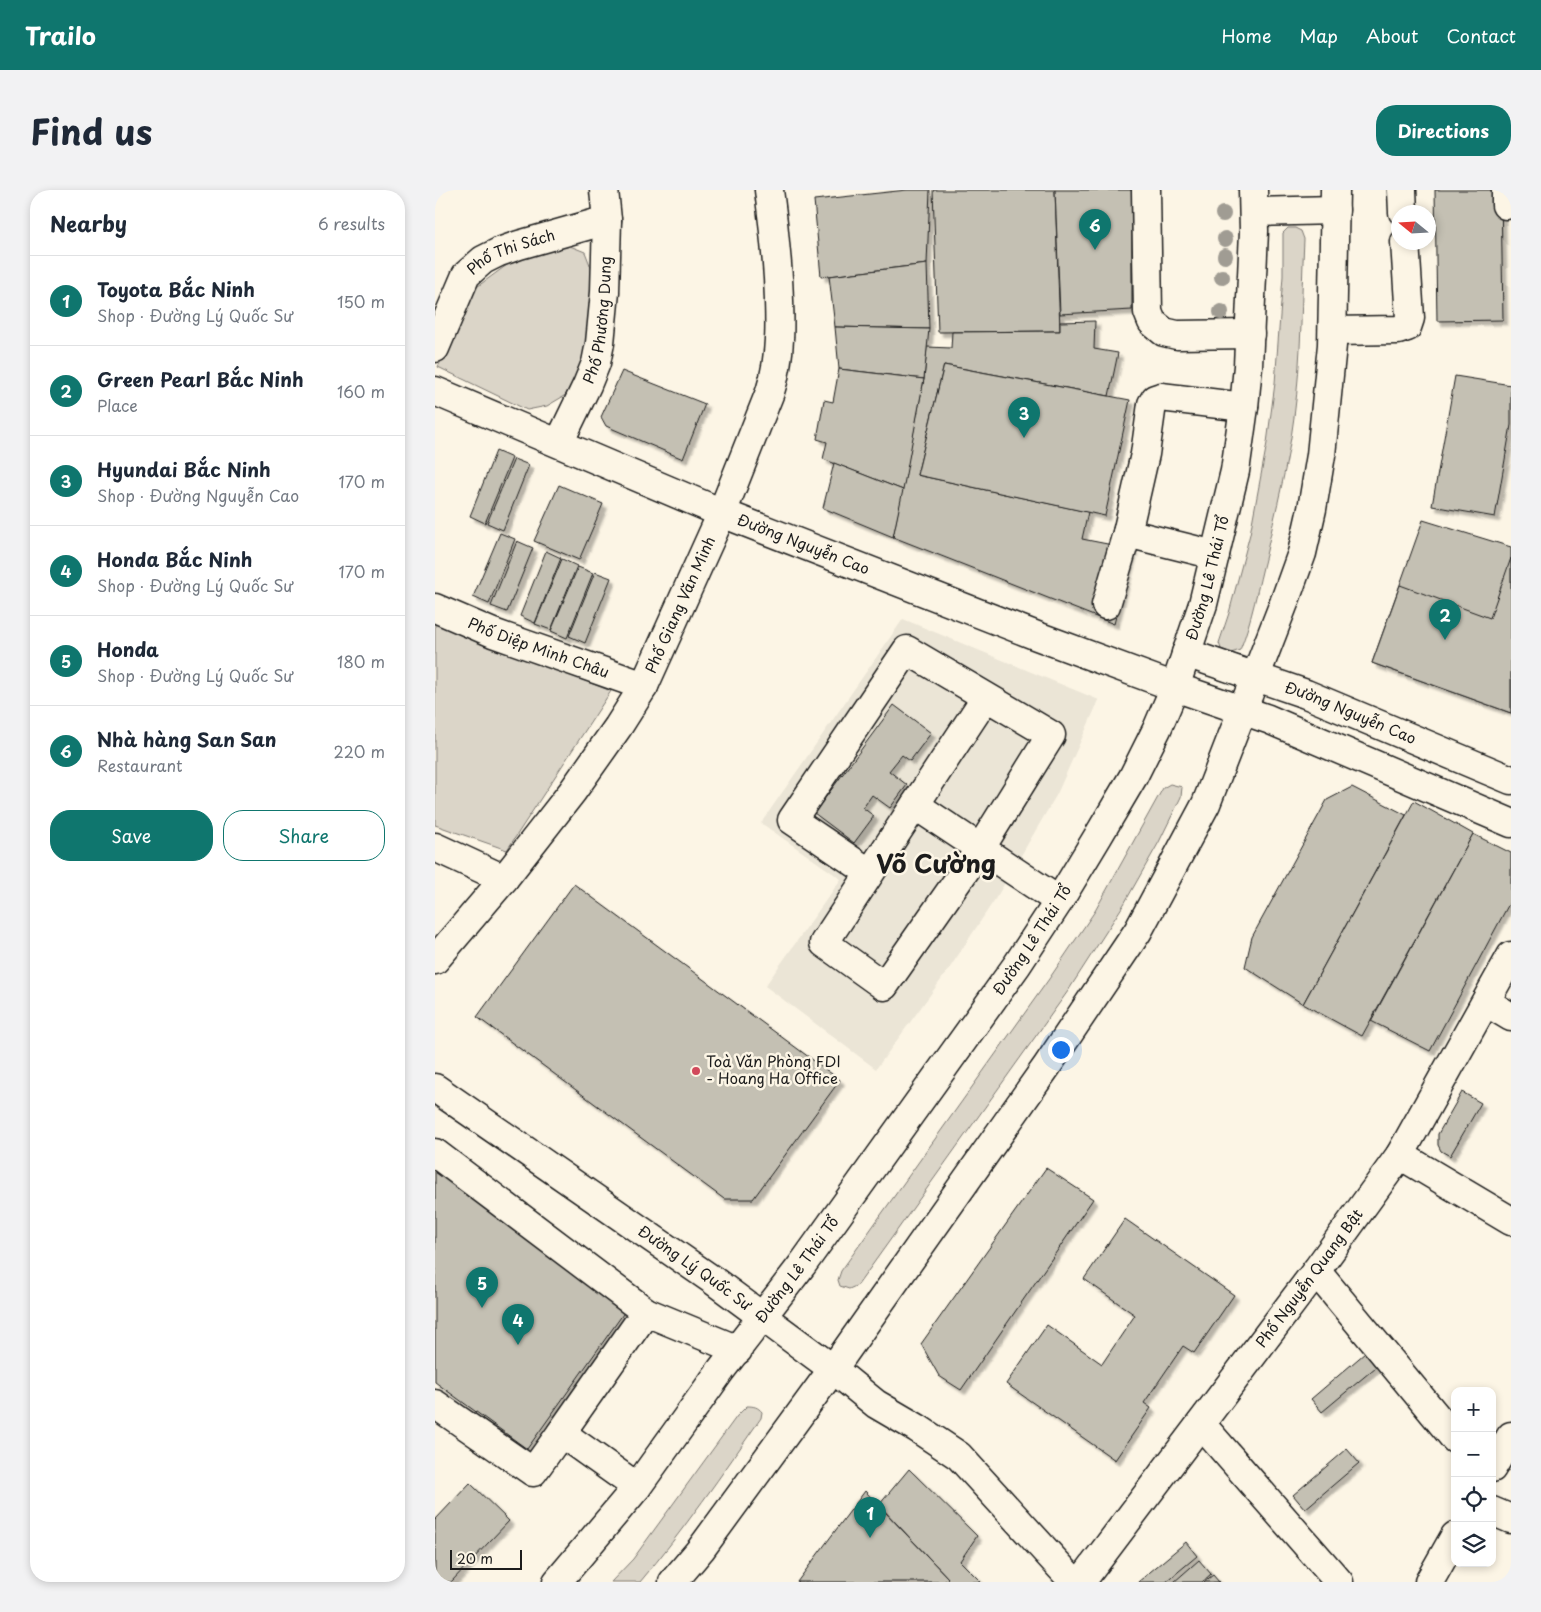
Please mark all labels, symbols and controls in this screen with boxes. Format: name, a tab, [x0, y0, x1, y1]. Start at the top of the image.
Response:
text: Trailo	[25, 17, 96, 53]
text: Home	[1221, 22, 1271, 49]
text: Map	[1299, 22, 1338, 49]
text: About	[1366, 22, 1418, 49]
text: Contact	[1446, 22, 1516, 49]
text: Find us	[30, 104, 152, 157]
button: Directions	[1376, 105, 1511, 156]
north arrow	[1391, 205, 1436, 250]
text: Nearby	[50, 207, 127, 239]
pin: 6	[1079, 209, 1111, 250]
text: 6 results	[318, 211, 385, 235]
street label: Phố Thi Sách	[461, 222, 557, 279]
street label: Phố Phương Dung	[576, 256, 616, 387]
text: Toyota Bắc Ninh	[97, 275, 255, 303]
text: 1	[62, 289, 70, 313]
text: 150 m	[337, 289, 385, 313]
text: Shop · Đường Lý Quốc Sư	[97, 303, 293, 327]
text: Green Pearl Bắc Ninh	[97, 365, 304, 393]
text: 2	[60, 379, 72, 403]
text: 160 m	[337, 379, 385, 403]
text: Place	[97, 393, 138, 417]
pin: 3	[1008, 397, 1040, 438]
text: Hyundai Bắc Ninh	[97, 455, 271, 483]
text: 3	[61, 469, 71, 493]
text: 170 m	[339, 469, 385, 493]
text: Shop · Đường Nguyễn Cao	[97, 483, 299, 507]
street label: Đường Nguyễn Cao	[734, 507, 873, 580]
street label: Đường Lê Thái Tổ	[1179, 513, 1234, 643]
street label: Phố Giang Văn Minh	[638, 532, 720, 676]
text: Honda Bắc Ninh	[97, 545, 253, 573]
text: 4	[61, 559, 71, 583]
text: 170 m	[339, 559, 385, 583]
text: Shop · Đường Lý Quốc Sư	[97, 573, 293, 597]
pin: 2	[1429, 599, 1461, 640]
street label: Phố Diệp Minh Châu	[465, 611, 613, 683]
text: Honda	[97, 635, 159, 663]
text: 5	[61, 649, 71, 673]
text: 180 m	[337, 649, 385, 673]
text: Shop · Đường Lý Quốc Sư	[97, 663, 293, 687]
street label: Đường Nguyễn Cao	[1282, 675, 1420, 749]
text: Nhà hàng San San	[97, 725, 277, 753]
text: 6	[60, 739, 72, 763]
text: 220 m	[334, 739, 385, 763]
text: Restaurant	[97, 753, 183, 777]
button: Save	[50, 810, 213, 861]
button: Share	[223, 810, 385, 861]
district label: Võ Cường	[876, 844, 996, 882]
street label: Đường Lê Thái Tổ	[986, 879, 1076, 999]
your location	[1048, 1037, 1074, 1063]
place label: Toà Văn Phòng FDI - Hoang Ha Office	[706, 1049, 841, 1089]
marker: Toà Văn Phòng FDI - Hoang Ha Office	[690, 1065, 702, 1077]
street label: Phố Nguyễn Quang Bật	[1249, 1203, 1368, 1352]
street label: Đường Lê Thái Tổ	[748, 1210, 844, 1327]
street label: Đường Lý Quốc Sư	[634, 1219, 758, 1316]
pin: 5	[466, 1267, 498, 1308]
pin: 4	[502, 1304, 534, 1345]
map controls	[1451, 1387, 1496, 1567]
button: +	[1451, 1387, 1496, 1432]
button: −	[1451, 1432, 1496, 1477]
button: locate	[1451, 1477, 1496, 1522]
pin: 1	[854, 1497, 886, 1538]
button: layers	[1451, 1522, 1496, 1567]
scale bar	[450, 1547, 523, 1570]
text: 20 m	[457, 1548, 493, 1569]

